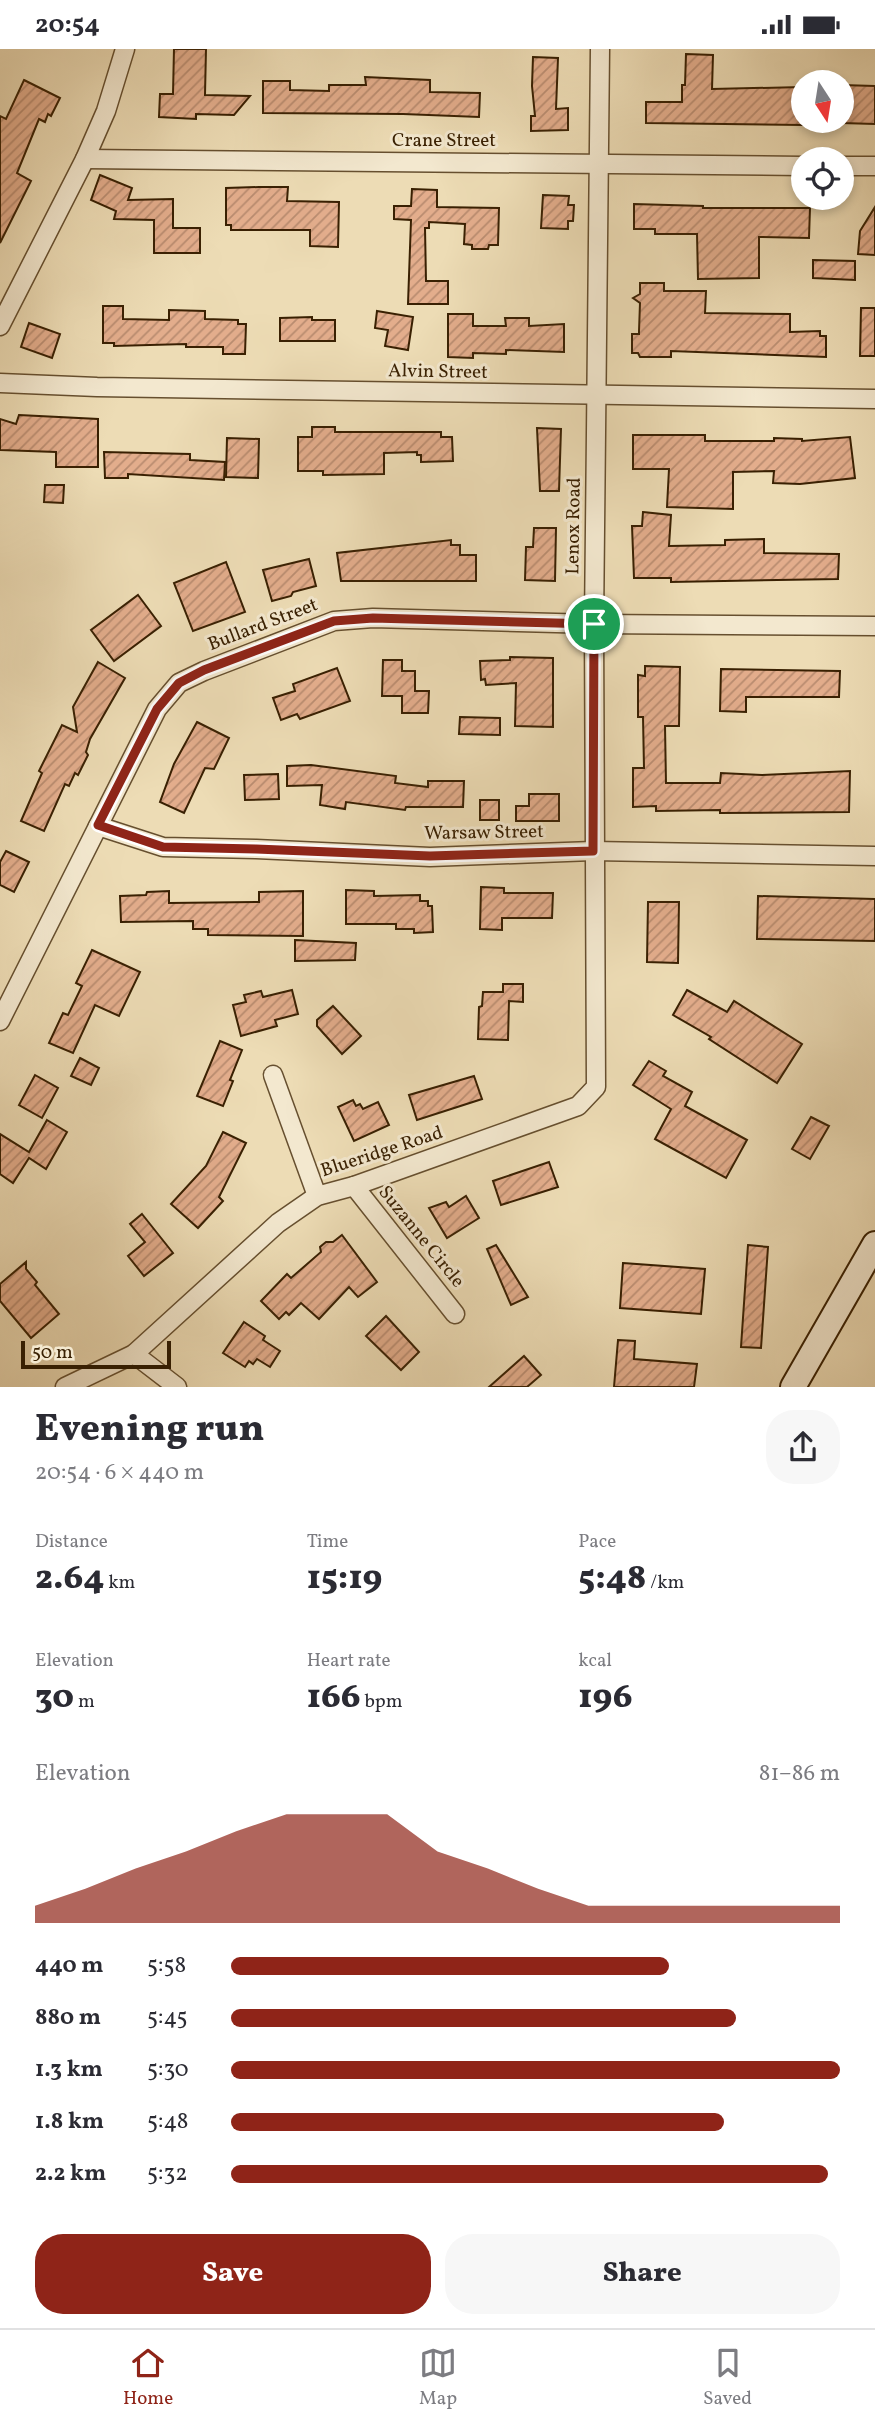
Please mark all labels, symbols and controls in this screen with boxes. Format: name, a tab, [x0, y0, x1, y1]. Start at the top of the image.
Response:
text: 20:54	[35, 7, 100, 43]
north arrow	[791, 70, 854, 133]
map controls	[791, 70, 854, 210]
street label: Crane Street	[392, 128, 496, 154]
button: locate	[791, 147, 854, 210]
street label: Alvin Street	[388, 358, 488, 386]
street label: Lenox Road	[560, 477, 588, 575]
street label: Bullard Street	[204, 592, 322, 658]
pin	[564, 594, 624, 654]
icon: arrive	[575, 605, 613, 643]
street label: Warsaw Street	[424, 819, 544, 847]
street label: Blueridge Road	[318, 1120, 446, 1184]
street label: Suzanne Circle	[372, 1180, 470, 1294]
scale bar	[21, 1337, 172, 1369]
text: 50 m	[32, 1340, 73, 1366]
text: Evening run	[35, 1404, 265, 1457]
button: share	[766, 1410, 840, 1484]
text: 20:54 · 6 × 440 m	[35, 1457, 204, 1489]
text: Distance	[35, 1529, 108, 1555]
text: Time	[307, 1529, 348, 1555]
text: Pace	[578, 1529, 616, 1555]
text: 2.64	[35, 1555, 104, 1603]
text: 15:19	[307, 1555, 382, 1603]
text: 5:48	[578, 1555, 646, 1603]
text: km	[104, 1570, 135, 1596]
text: /km	[646, 1570, 684, 1596]
text: Elevation	[35, 1648, 114, 1674]
text: Heart rate	[307, 1648, 391, 1674]
text: kcal	[578, 1648, 612, 1674]
text: 30	[35, 1674, 74, 1722]
text: 166	[307, 1674, 361, 1722]
text: 196	[578, 1674, 633, 1722]
text: m	[74, 1689, 95, 1715]
text: bpm	[361, 1689, 403, 1715]
text: Elevation	[35, 1758, 131, 1790]
text: 81–86 m	[759, 1758, 840, 1790]
text: 440 m	[35, 1950, 103, 1982]
text: 5:58	[147, 1950, 186, 1982]
text: 880 m	[35, 2002, 101, 2034]
text: 5:45	[147, 2002, 188, 2034]
text: 1.3 km	[35, 2054, 103, 2086]
text: 5:30	[147, 2054, 189, 2086]
text: 1.8 km	[35, 2106, 104, 2138]
text: 5:48	[147, 2106, 188, 2138]
text: 2.2 km	[35, 2158, 106, 2190]
text: 5:32	[147, 2158, 188, 2190]
button: Save	[35, 2234, 431, 2314]
button: Share	[445, 2234, 840, 2314]
tab: Home	[123, 2344, 173, 2412]
tab: Map	[419, 2344, 457, 2412]
tab: Saved	[703, 2344, 752, 2412]

